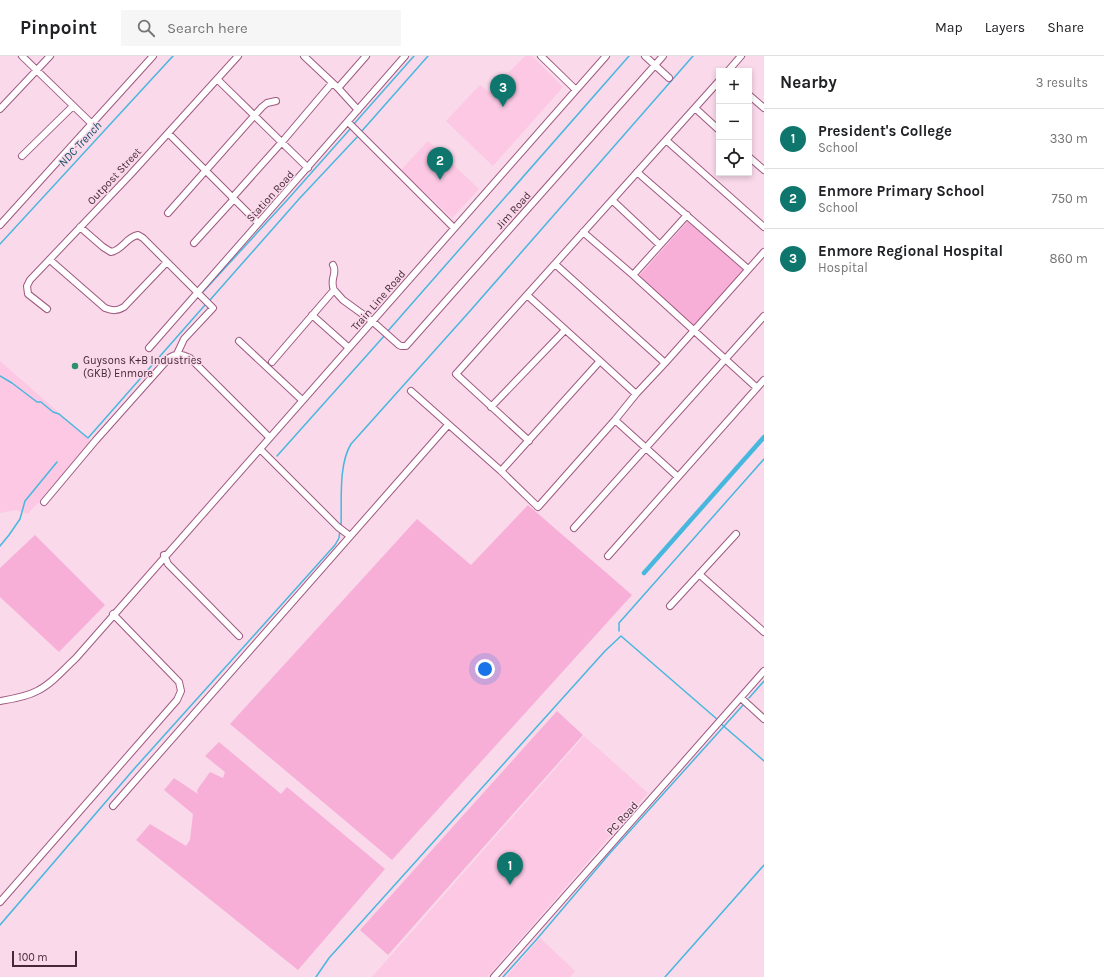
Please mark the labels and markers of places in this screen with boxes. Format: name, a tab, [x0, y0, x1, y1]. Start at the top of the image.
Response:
pin: 3	[490, 74, 516, 107]
pin: 2	[427, 147, 453, 180]
place label: Guysons K+B Industries (GKB) Enmore	[83, 354, 202, 380]
marker: Guysons K+B Industries (GKB) Enmore	[70, 361, 80, 371]
pin: 1	[497, 852, 523, 885]

